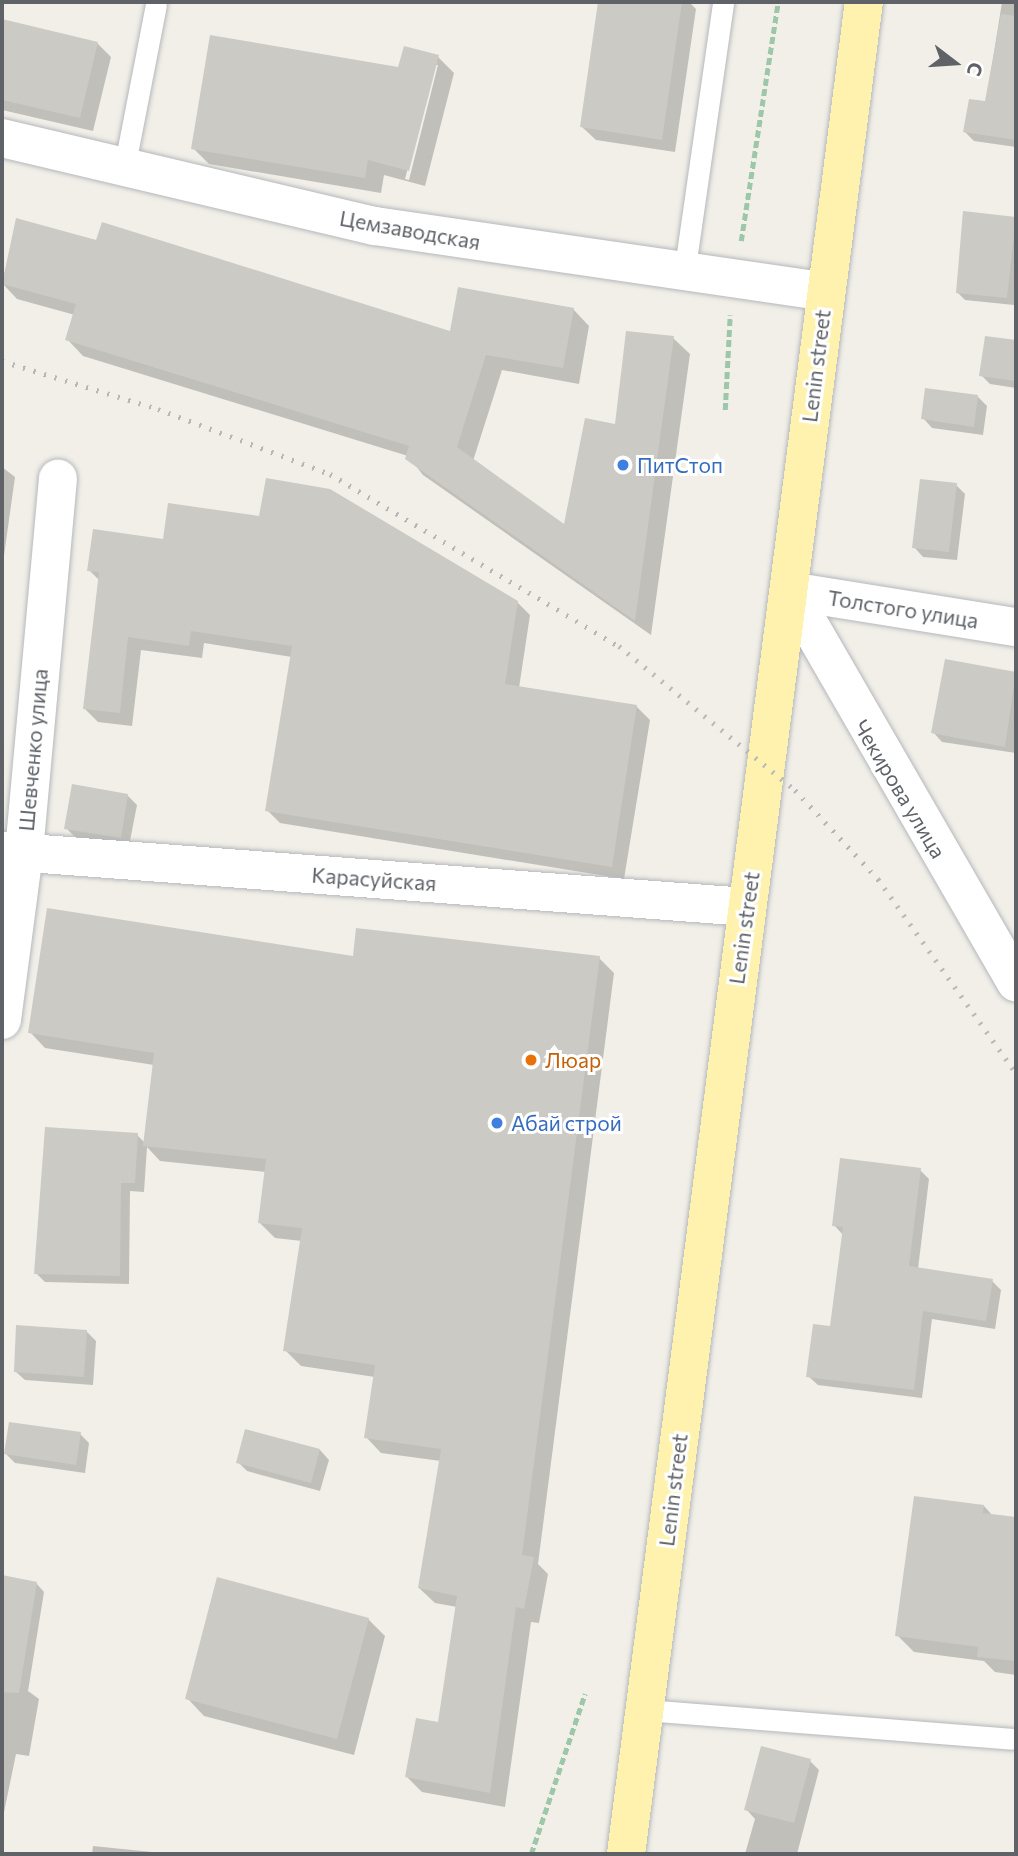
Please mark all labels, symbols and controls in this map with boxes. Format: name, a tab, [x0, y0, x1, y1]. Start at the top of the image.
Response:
north arrow	[920, 28, 990, 98]
text: С	[963, 60, 988, 79]
street label: Цемзаводская	[338, 205, 482, 255]
street label: Lenin street	[797, 308, 835, 424]
place label: ПитСтоп	[637, 452, 723, 478]
marker: ПитСтоп	[615, 457, 631, 473]
street label: Толстого улица	[826, 585, 980, 633]
street label: Шевченко улица	[13, 668, 53, 832]
street label: Чекирова улица	[849, 715, 951, 863]
street label: Карасуйская	[311, 862, 437, 896]
street label: Lenin street	[724, 870, 764, 986]
place label: Люар	[545, 1047, 601, 1073]
marker: Люар	[523, 1052, 539, 1068]
place label: Абай строй	[511, 1110, 622, 1136]
marker: Абай строй	[489, 1115, 505, 1131]
street label: Lenin street	[654, 1432, 692, 1548]

